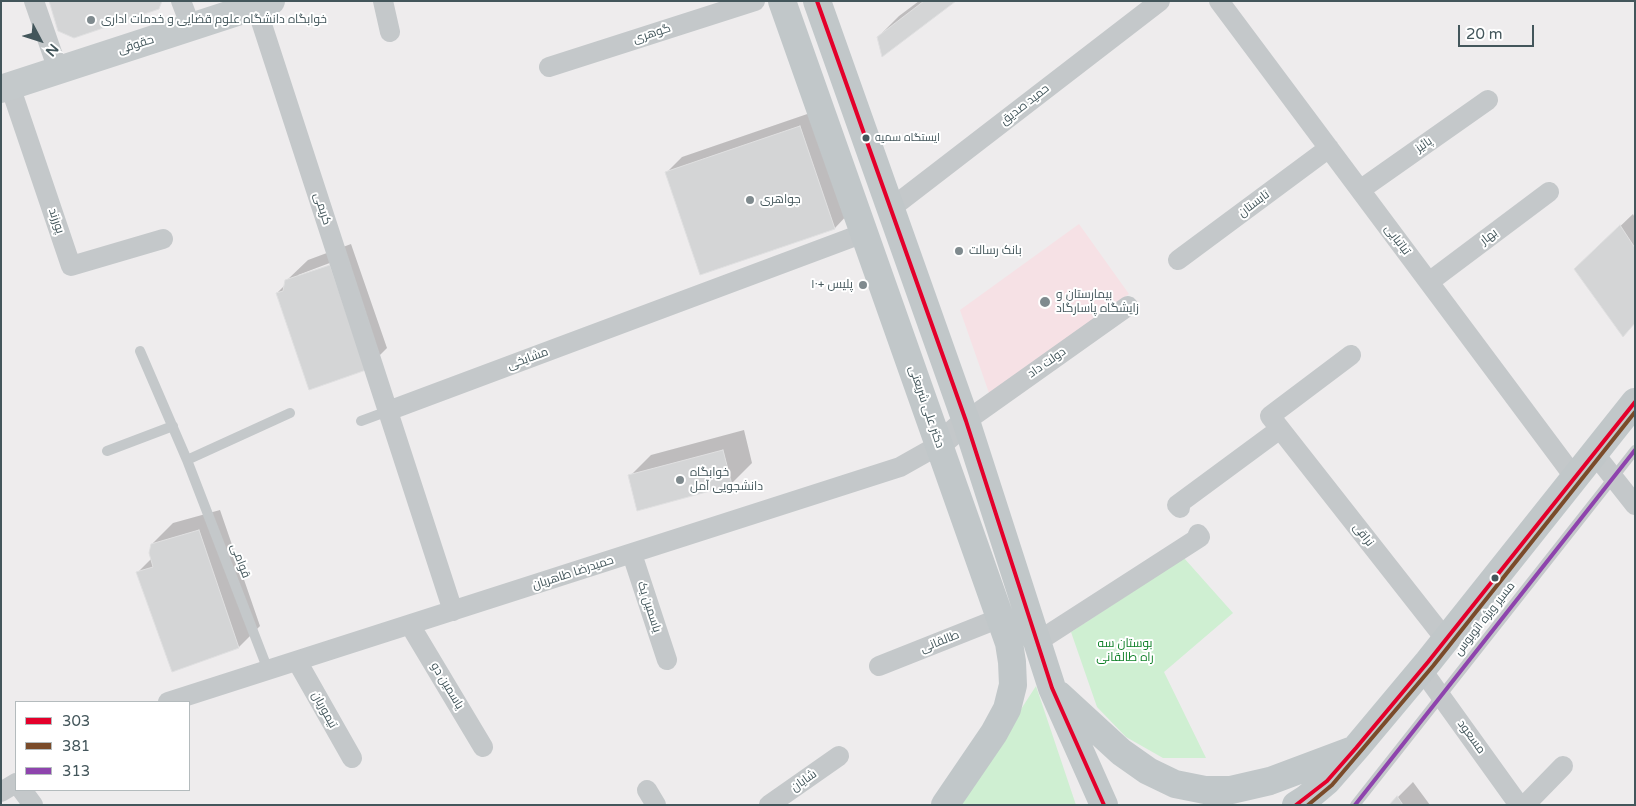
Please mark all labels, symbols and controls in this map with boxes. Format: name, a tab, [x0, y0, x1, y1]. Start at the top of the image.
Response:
place label: خوابگاه دانشگاه علوم قضایی و خدمات اداری	[101, 13, 327, 27]
marker: خوابگاه دانشگاه علوم قضایی و خدمات اداری	[85, 14, 97, 26]
north arrow	[15, 15, 65, 65]
scale bar	[1461, 15, 1537, 47]
street label: گوهری	[631, 21, 673, 47]
text: 20 m	[1466, 25, 1503, 43]
street label: حقوقی	[116, 32, 156, 58]
text: N	[42, 40, 62, 60]
street label: حمید صدیق	[998, 81, 1052, 129]
place label: ایستگاه سمیه	[875, 131, 940, 145]
marker: ایستگاه سمیه	[861, 133, 871, 143]
street label: پائیز	[1413, 134, 1435, 156]
street label: تابستان	[1236, 188, 1272, 220]
street label: کریمی	[310, 191, 334, 227]
place label: جواهری	[760, 193, 801, 207]
marker: جواهری	[744, 194, 756, 206]
street label: پورزند	[45, 206, 67, 236]
street label: تباتبایی	[1381, 222, 1413, 258]
street label: بهار	[1478, 226, 1500, 248]
place label: بانک رسالت	[969, 244, 1022, 258]
marker: بانک رسالت	[953, 245, 965, 257]
place label: پلیس +۱۰	[811, 278, 853, 292]
marker: پلیس +۱۰	[857, 279, 869, 291]
place label: بیمارستان و زایشگاه پاسارگاد	[1056, 288, 1139, 316]
marker: بیمارستان و زایشگاه پاسارگاد	[1038, 295, 1052, 309]
street label: مشایخی	[506, 345, 550, 373]
street label: دولت داد	[1025, 345, 1069, 381]
street label: دکتر علی شریعتی	[905, 364, 947, 450]
place label: خوابگاه دانشجویی آمل	[690, 466, 763, 494]
marker: خوابگاه دانشجویی آمل	[674, 474, 686, 486]
street label: نراقی	[1349, 521, 1377, 549]
street label: قوامی	[227, 542, 253, 580]
street label: حمیدرضا طاهریان	[530, 553, 616, 593]
unlabelled marker	[1490, 573, 1500, 583]
street label: مسیر ویژه اتوبوس	[1452, 579, 1518, 659]
street label: یاسمین یک	[634, 580, 664, 634]
street label: طالقانی	[918, 628, 962, 656]
park label: بوستان سه راه طالقانی	[1096, 637, 1154, 665]
street label: یاسمین دو	[427, 660, 467, 712]
street label: تیموریان	[308, 689, 340, 731]
legend	[15, 701, 190, 791]
text: 303	[62, 712, 90, 730]
street label: مسعود	[1454, 717, 1488, 757]
text: 381	[62, 737, 90, 755]
text: 313	[62, 762, 90, 780]
street label: شایان	[788, 767, 820, 795]

